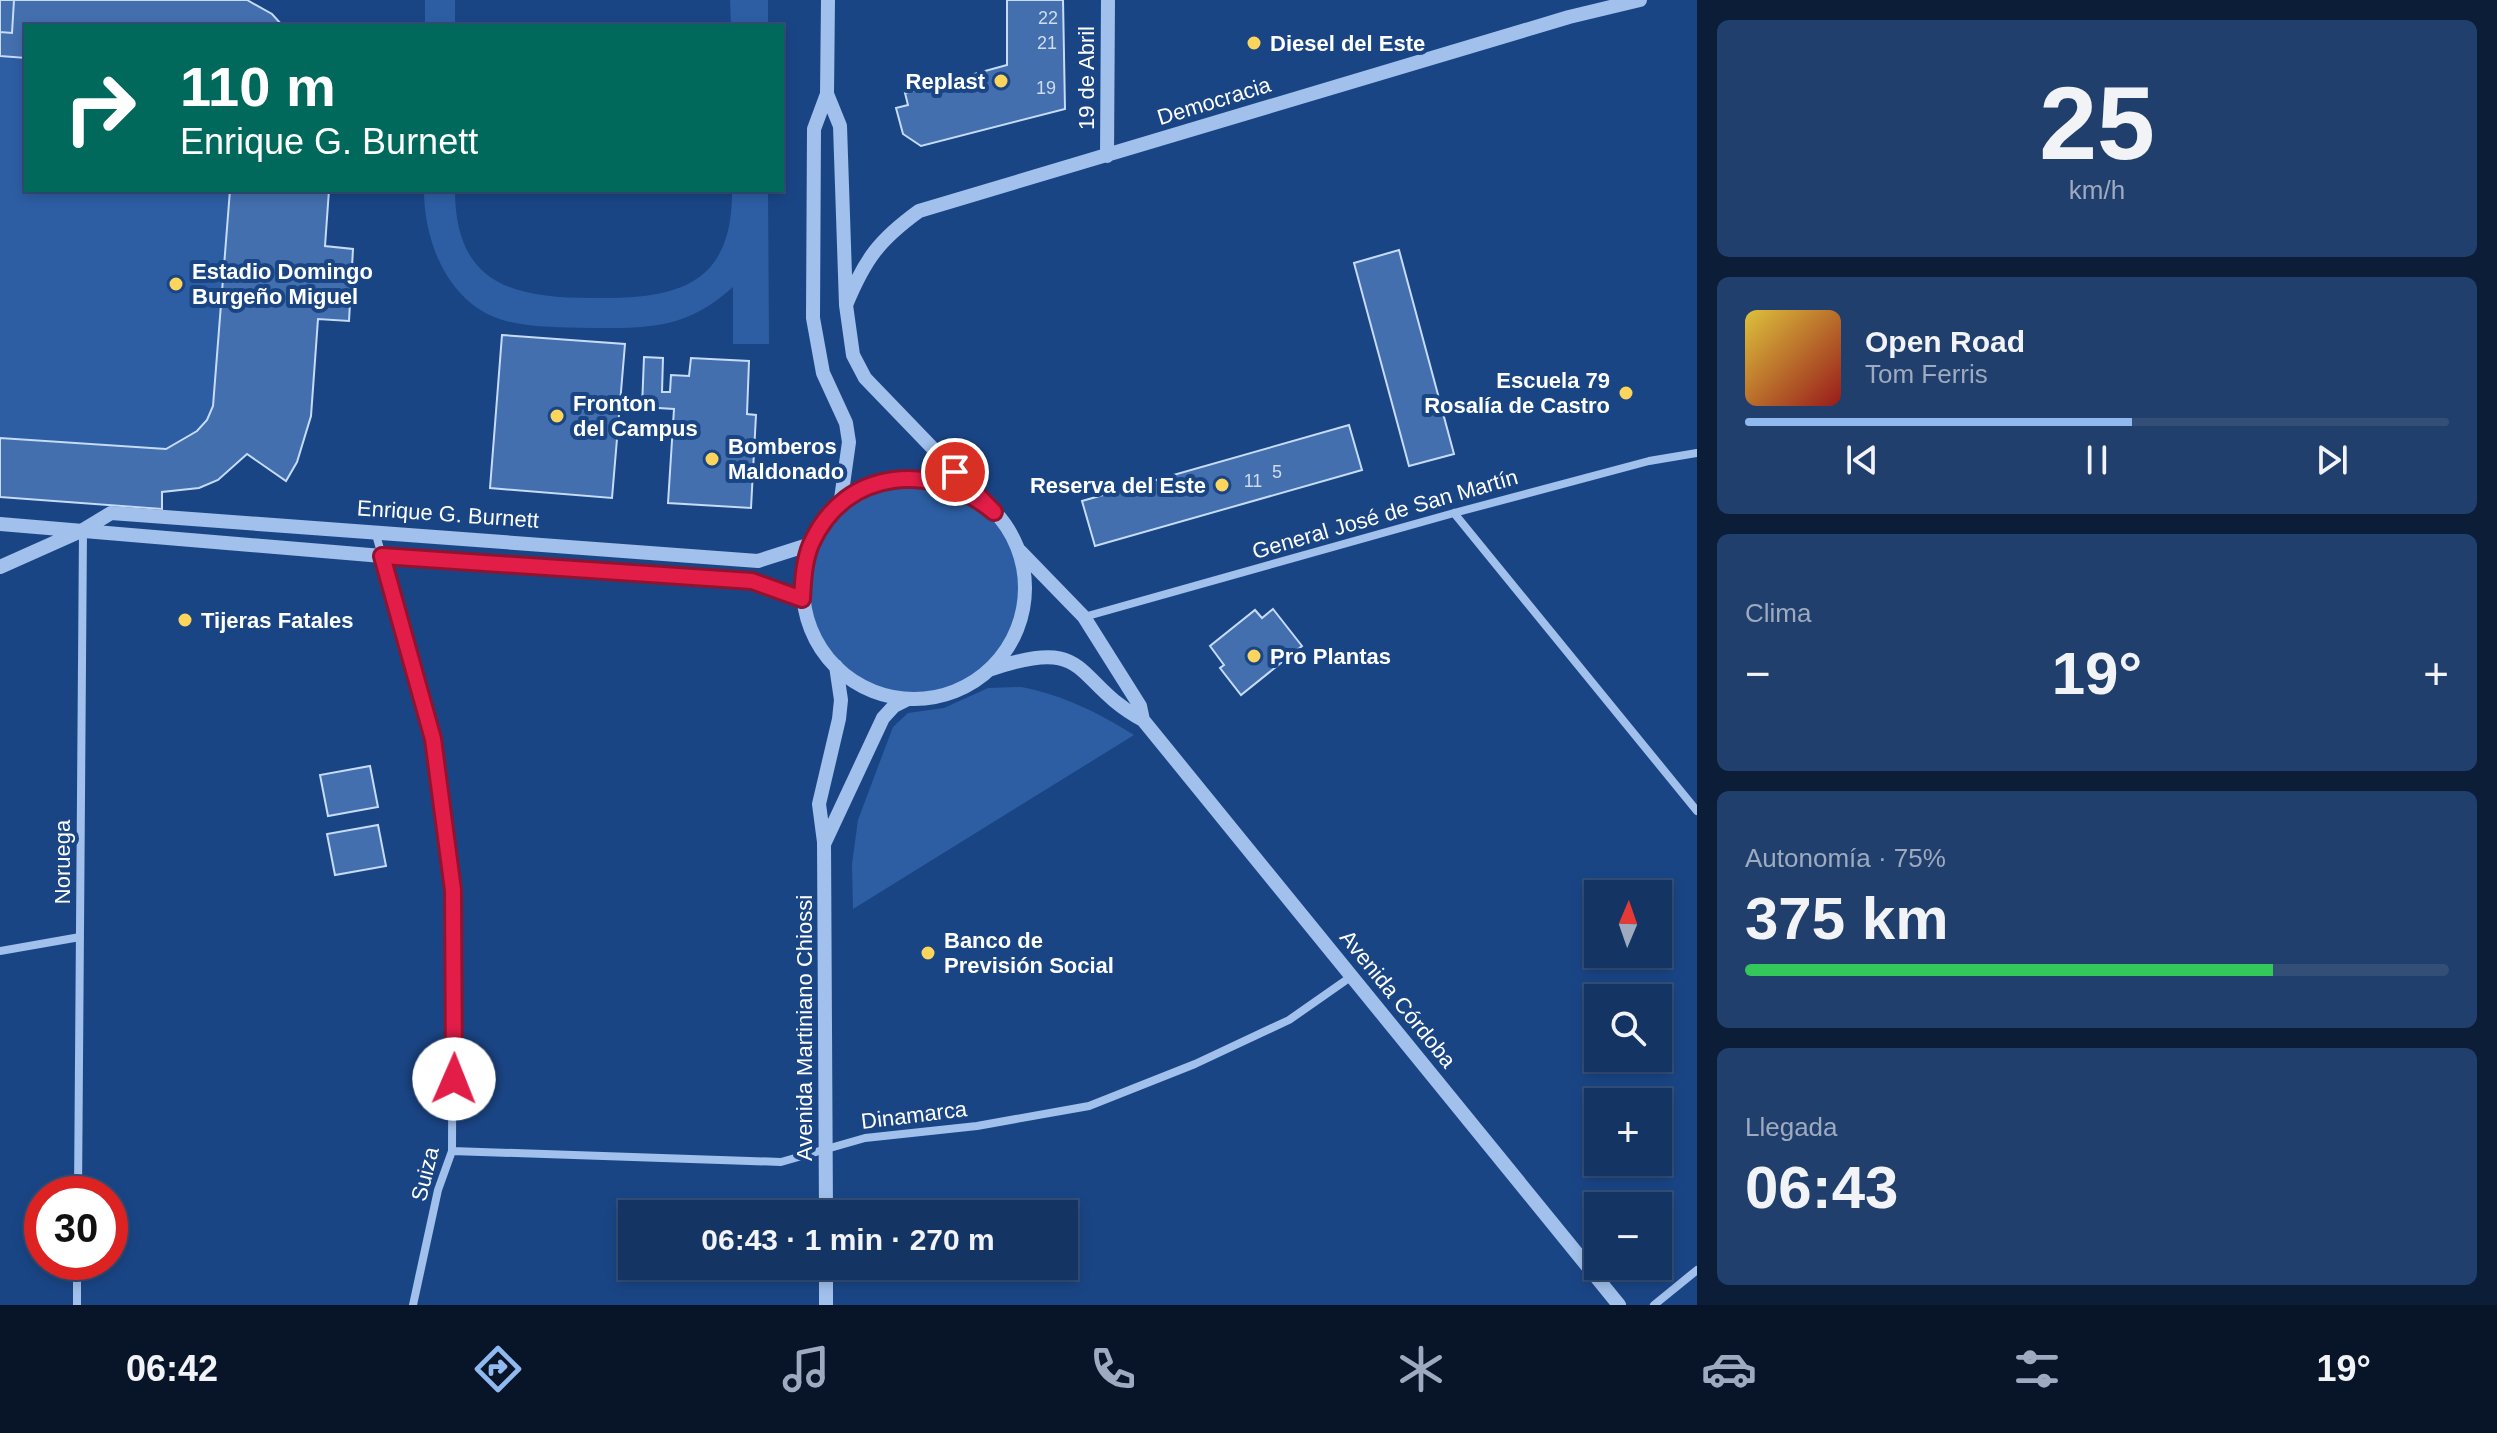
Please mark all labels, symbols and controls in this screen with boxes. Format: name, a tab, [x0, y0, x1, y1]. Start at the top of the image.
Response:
house number: 22	[1038, 8, 1058, 28]
street label: 19 de Abril	[1074, 26, 1099, 130]
place label: Diesel del Este	[1270, 31, 1425, 56]
house number: 21	[1037, 33, 1057, 53]
marker: Diesel del Este	[1245, 34, 1263, 52]
text: 110 m	[180, 55, 336, 118]
icon: right	[48, 56, 152, 160]
text: 25	[2039, 65, 2155, 181]
place label: Replast	[906, 69, 986, 94]
marker: Replast	[992, 72, 1010, 90]
street label: Democracia	[1154, 72, 1275, 130]
house number: 19	[1036, 78, 1056, 98]
text: Enrique G. Burnett	[180, 121, 478, 162]
text: km/h	[2069, 175, 2125, 205]
place label: Estadio Domingo Burgeño Miguel	[192, 259, 373, 309]
marker: Estadio Domingo Burgeño Miguel	[167, 275, 185, 293]
text: Open Road	[1865, 325, 2025, 358]
text: Tom Ferris	[1865, 359, 1988, 389]
place label: Escuela 79 Rosalía de Castro	[1424, 368, 1610, 418]
marker: Escuela 79 Rosalía de Castro	[1617, 384, 1635, 402]
place label: Fronton del Campus	[573, 391, 698, 441]
marker: Fronton del Campus	[548, 407, 566, 425]
place label: Bomberos Maldonado	[728, 434, 844, 484]
pin	[921, 438, 989, 506]
icon: previous	[1840, 438, 1884, 482]
icon: pause	[2075, 438, 2119, 482]
icon: next	[2310, 438, 2354, 482]
marker: Bomberos Maldonado	[703, 450, 721, 468]
icon: arrive	[933, 450, 977, 494]
house number: 5	[1272, 462, 1282, 482]
street label: General José de San Martín	[1249, 464, 1521, 564]
house number: 11	[1244, 471, 1262, 491]
place label: Reserva del Este	[1030, 473, 1206, 498]
marker: Reserva del Este	[1213, 476, 1231, 494]
street label: Enrique G. Burnett	[356, 495, 540, 533]
text: Clima	[1745, 598, 1811, 628]
place label: Tijeras Fatales	[201, 608, 353, 633]
marker: Tijeras Fatales	[176, 611, 194, 629]
text: 19°	[2052, 640, 2142, 707]
place label: Pro Plantas	[1270, 644, 1391, 669]
marker: Pro Plantas	[1245, 647, 1263, 665]
text: −	[1745, 649, 1771, 698]
text: +	[2423, 649, 2449, 698]
street label: Noruega	[50, 819, 75, 904]
text: Autonomía · 75%	[1745, 843, 1946, 873]
north arrow	[1584, 880, 1672, 968]
map controls	[1584, 880, 1672, 1280]
text: 375 km	[1745, 885, 1949, 952]
street label: Avenida Martiniano Chiossi	[792, 895, 817, 1161]
street label: Avenida Córdoba	[1335, 925, 1462, 1073]
place label: Banco de Previsión Social	[944, 928, 1114, 978]
marker: Banco de Previsión Social	[919, 944, 937, 962]
button: search	[1584, 984, 1672, 1072]
position arrow	[412, 1037, 496, 1121]
button: +	[1584, 1088, 1672, 1176]
street label: Dinamarca	[860, 1096, 969, 1134]
text: Llegada	[1745, 1112, 1838, 1142]
street label: Suiza	[406, 1144, 444, 1204]
text: 06:43	[1745, 1154, 1898, 1221]
speed limit sign: 30	[24, 1176, 128, 1280]
button: −	[1584, 1192, 1672, 1280]
text: 06:43 · 1 min · 270 m	[701, 1223, 995, 1256]
icon: directions	[470, 1341, 526, 1397]
icon: music	[778, 1341, 834, 1397]
icon: phone	[1085, 1341, 1141, 1397]
icon: climate	[1393, 1341, 1449, 1397]
icon: car	[1701, 1341, 1757, 1397]
icon: filters	[2009, 1341, 2065, 1397]
text: 06:42	[126, 1348, 218, 1389]
text: 19°	[2317, 1348, 2371, 1389]

